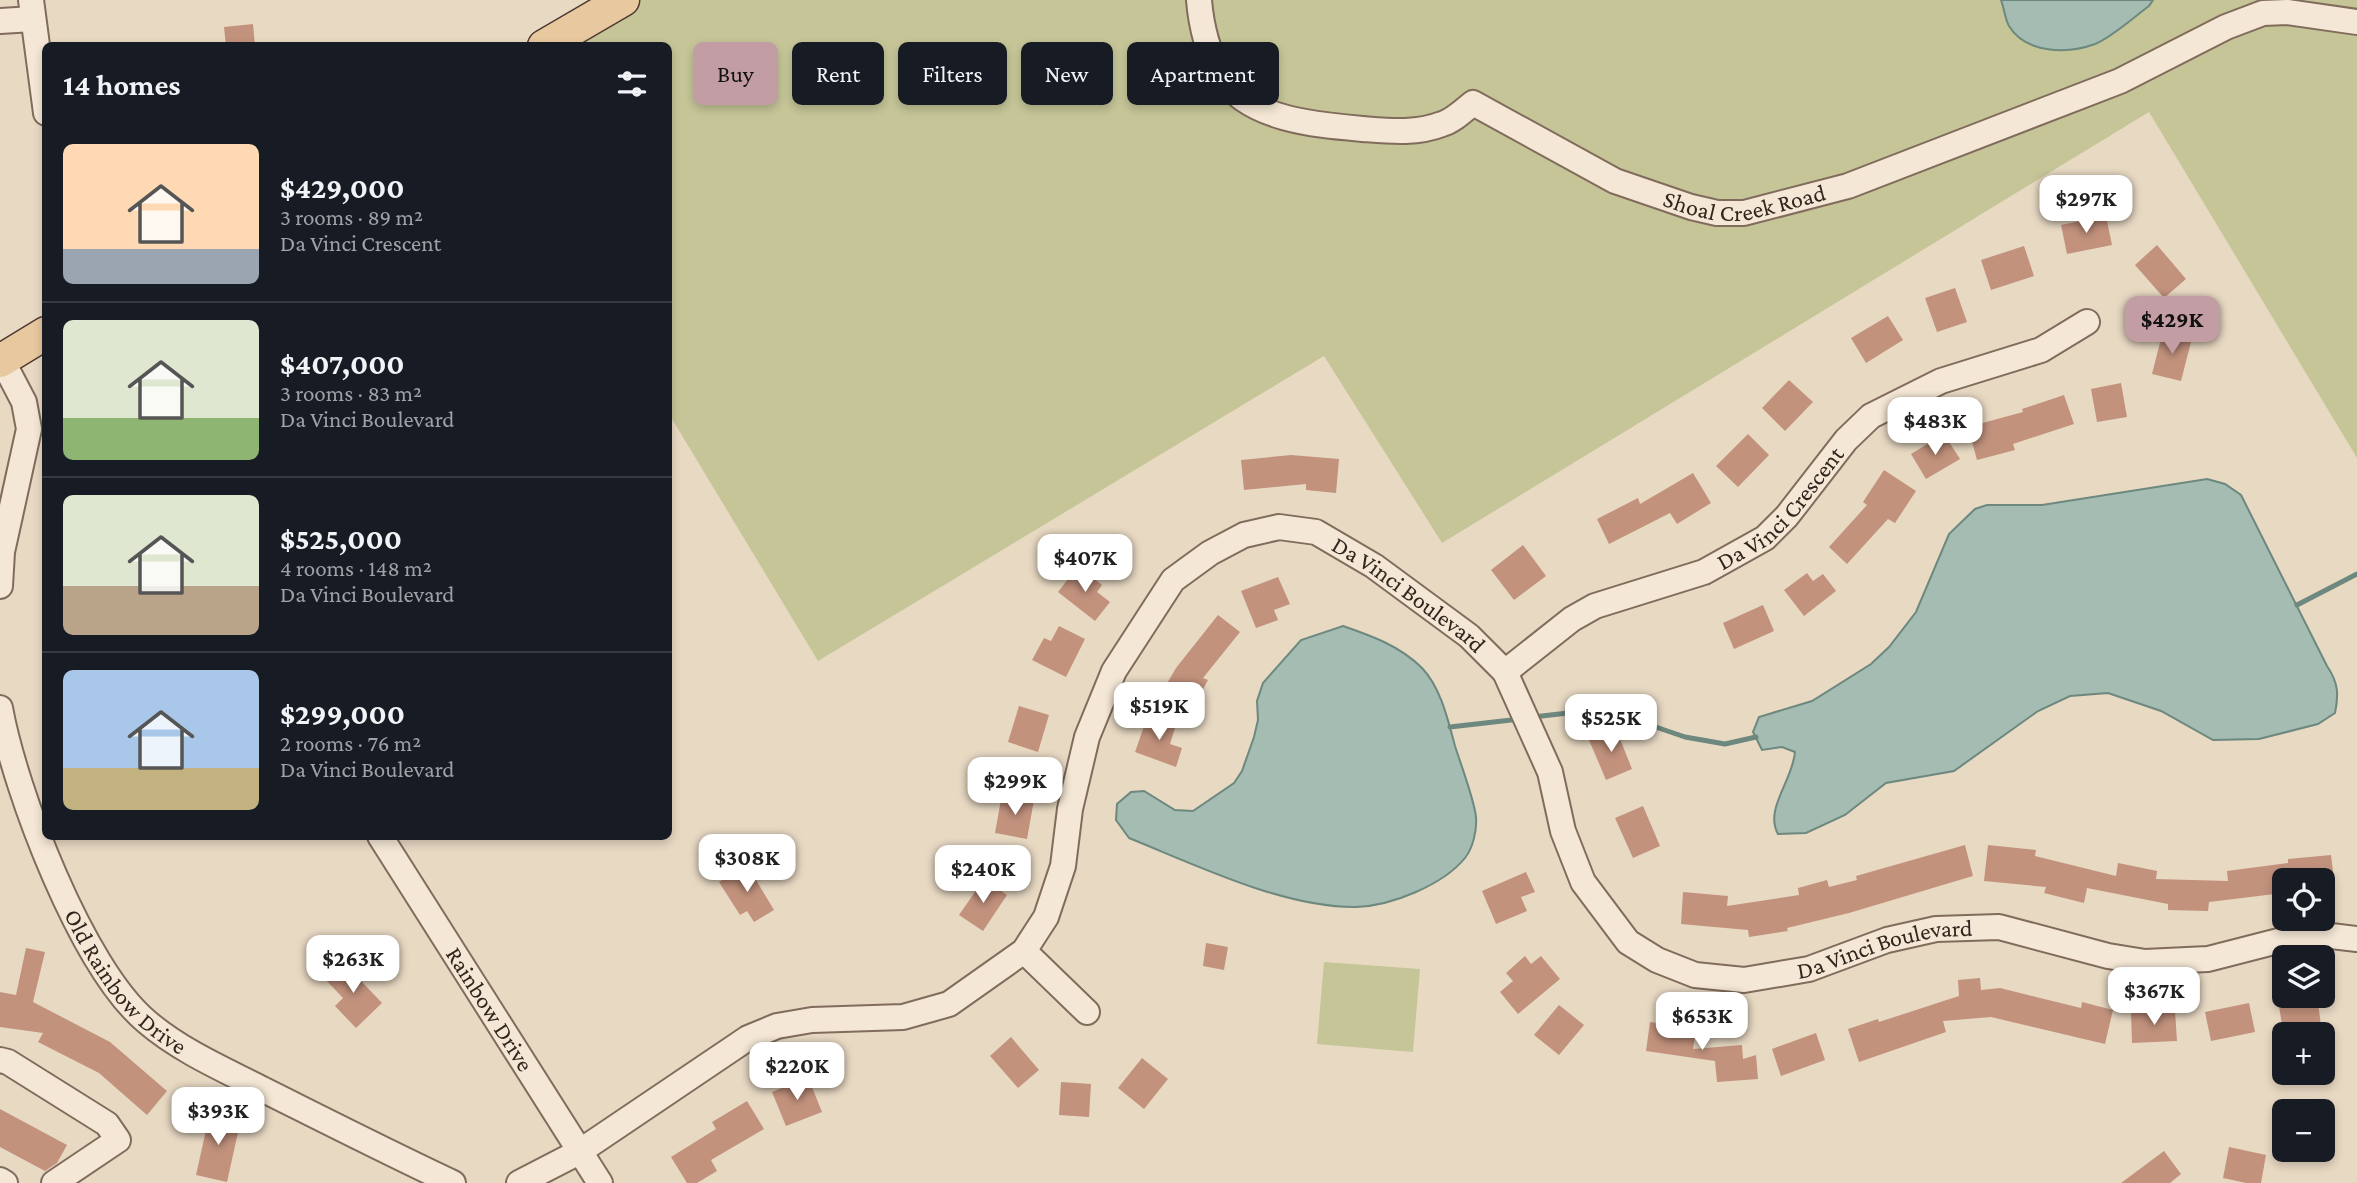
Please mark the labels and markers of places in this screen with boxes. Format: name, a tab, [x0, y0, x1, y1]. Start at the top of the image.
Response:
pin: $297K	[2037, 176, 2135, 235]
pin: $429K	[2123, 296, 2221, 356]
pin: $483K	[1886, 398, 1984, 457]
pin: $407K	[1036, 534, 1134, 594]
pin: $519K	[1110, 682, 1208, 742]
pin: $525K	[1562, 694, 1660, 754]
pin: $299K	[966, 758, 1064, 817]
pin: $308K	[698, 834, 796, 894]
pin: $240K	[934, 846, 1032, 905]
pin: $263K	[304, 936, 402, 995]
pin: $367K	[2105, 968, 2203, 1027]
pin: $653K	[1653, 992, 1751, 1052]
pin: $220K	[748, 1042, 846, 1102]
pin: $393K	[169, 1088, 267, 1147]

